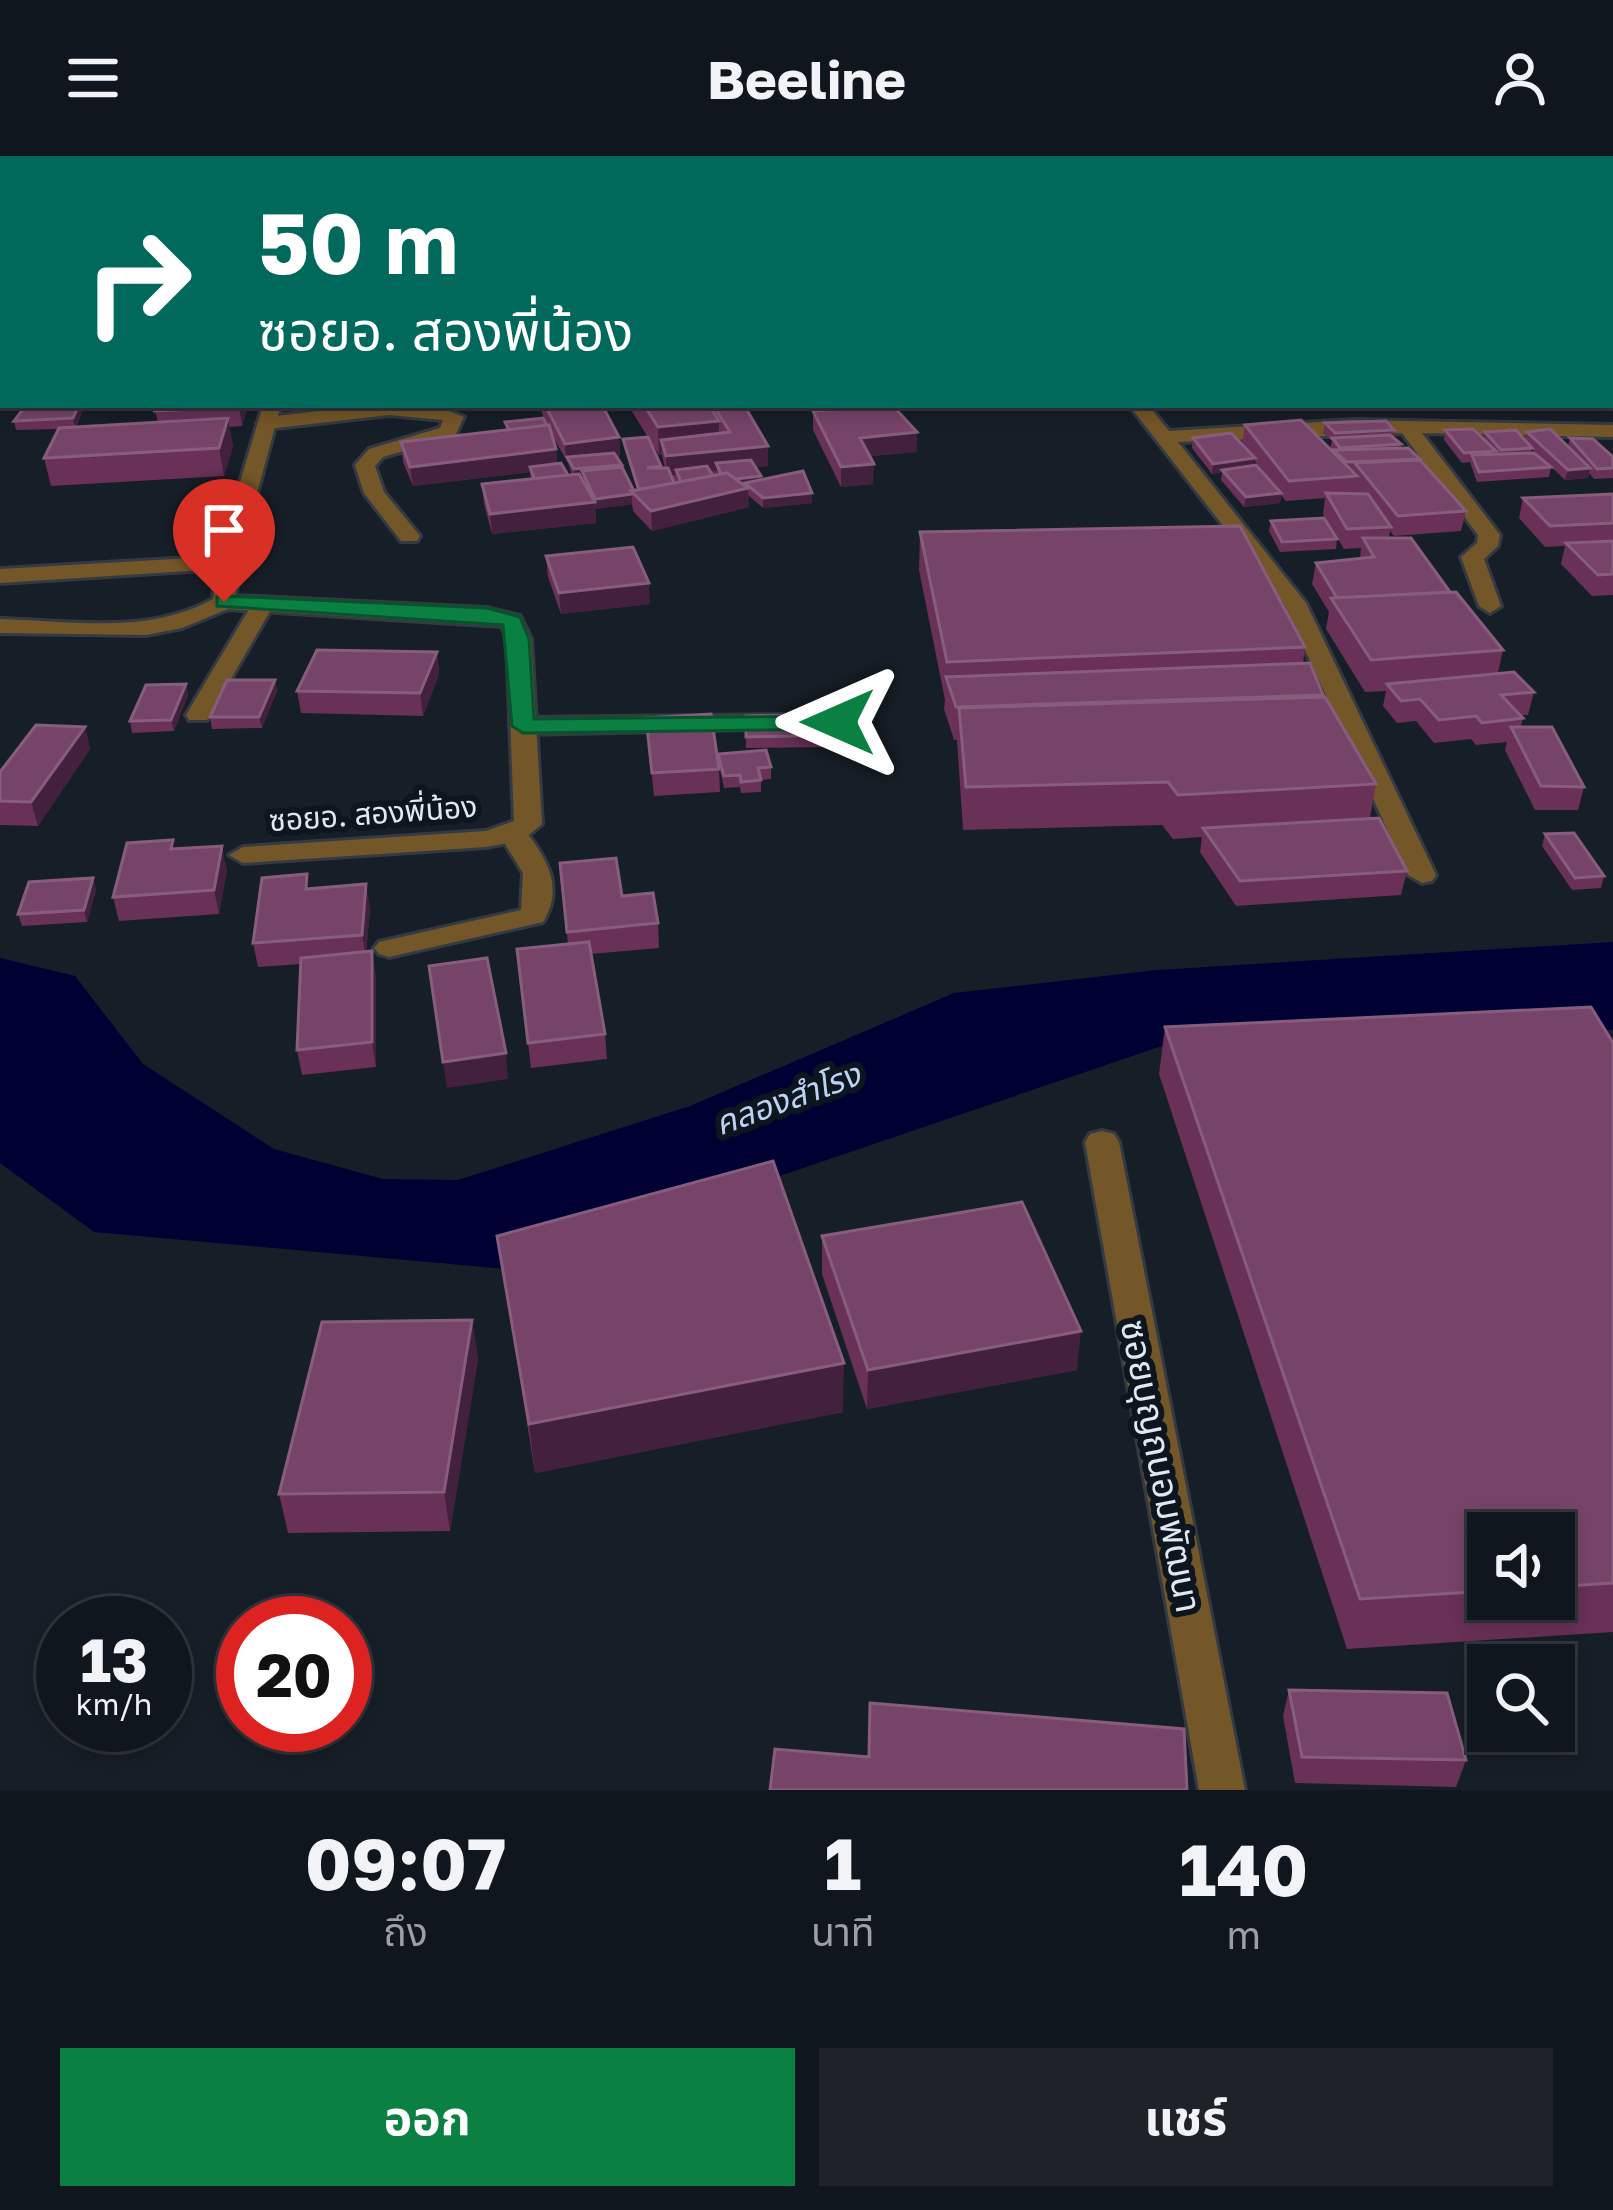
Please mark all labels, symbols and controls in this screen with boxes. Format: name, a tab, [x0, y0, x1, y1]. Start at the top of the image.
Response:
icon: menu	[60, 45, 126, 111]
icon: person	[1487, 45, 1553, 111]
text: Beeline	[707, 46, 906, 111]
text: 50 m	[258, 192, 458, 292]
icon: right	[60, 204, 216, 360]
text: ซอยอ. สองพี่น้อง	[258, 297, 633, 362]
pin	[173, 479, 275, 602]
icon: arrive	[191, 497, 257, 563]
position arrow	[775, 659, 901, 785]
street label: ซอยอ. สองพี่น้อง	[268, 786, 478, 838]
water label: คลองสำโรง	[709, 1053, 866, 1142]
street label: ซอยบุญถนอมพัฒนา	[1112, 1316, 1211, 1616]
map controls	[1467, 1512, 1575, 1752]
button: sound	[1467, 1512, 1575, 1620]
speed limit sign: 20	[216, 1596, 372, 1752]
text: 13	[80, 1623, 148, 1695]
button: search	[1467, 1644, 1575, 1752]
text: km/h	[76, 1686, 152, 1722]
text: 09:07	[305, 1819, 506, 1906]
text: 1	[824, 1819, 861, 1906]
text: 140	[1179, 1825, 1308, 1912]
text: ถึง	[383, 1908, 428, 1955]
text: นาที	[811, 1908, 875, 1955]
text: m	[1227, 1911, 1261, 1958]
button: ออก	[60, 2048, 795, 2186]
button: แชร์	[819, 2048, 1553, 2186]

